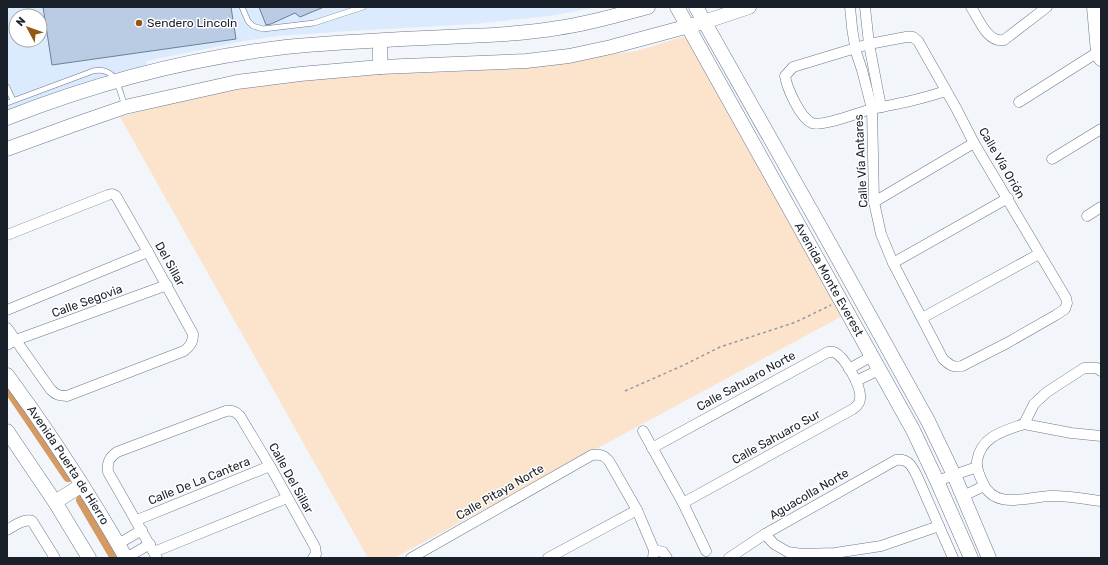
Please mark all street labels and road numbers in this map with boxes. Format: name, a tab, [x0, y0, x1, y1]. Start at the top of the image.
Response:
street label: Calle Vía Antares	[852, 114, 870, 208]
street label: Calle Vía Orión	[976, 125, 1028, 201]
street label: Avenida Monte Everest	[792, 220, 866, 339]
street label: Del Sillar	[152, 240, 188, 289]
street label: Calle Segovia	[50, 282, 124, 320]
street label: Calle Sahuaro Norte	[694, 348, 798, 414]
street label: Avenida Puerta de Hierro	[24, 403, 112, 527]
street label: Calle Sahuaro Sur	[729, 407, 823, 467]
street label: Calle Del Sillar	[266, 440, 316, 516]
street label: Calle De La Cantera	[146, 454, 252, 508]
street label: Calle Pitaya Norte	[454, 461, 547, 523]
street label: Aguacolla Norte	[767, 466, 851, 522]

